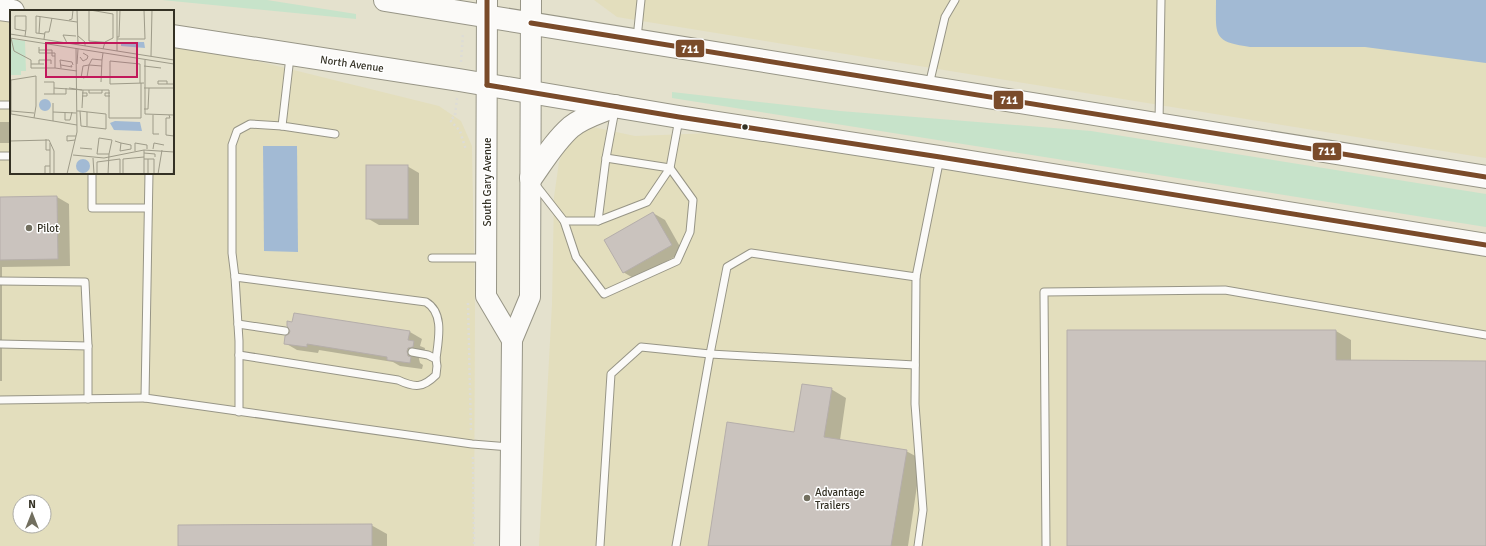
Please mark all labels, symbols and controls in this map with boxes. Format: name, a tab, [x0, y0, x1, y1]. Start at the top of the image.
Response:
inset map	[10, 10, 174, 174]
line badge: 711	[675, 39, 705, 58]
text: 711	[681, 43, 699, 56]
street label: North Avenue	[319, 53, 385, 75]
line badge: 711	[993, 90, 1024, 110]
text: 711	[1000, 94, 1018, 107]
unlabelled marker	[740, 122, 750, 132]
street label: South Gary Avenue	[481, 137, 494, 227]
line badge: 711	[1312, 142, 1342, 161]
text: 711	[1318, 145, 1336, 158]
place label: Pilot	[37, 222, 59, 235]
marker: Pilot	[24, 223, 34, 233]
place label: Advantage Trailers	[815, 486, 865, 512]
marker: Advantage Trailers	[802, 493, 812, 503]
north arrow	[12, 494, 52, 534]
text: N	[28, 498, 36, 511]

